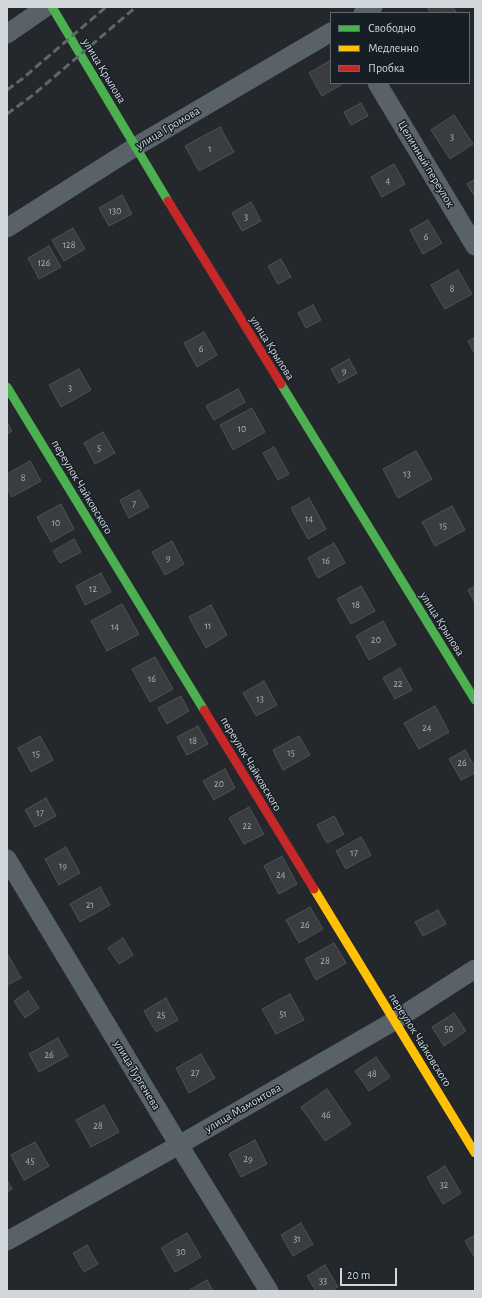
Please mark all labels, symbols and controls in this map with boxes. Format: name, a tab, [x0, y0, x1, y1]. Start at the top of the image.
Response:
legend	[330, 12, 470, 84]
text: Свободно	[368, 22, 416, 34]
street label: улица Крылова	[79, 36, 129, 106]
text: Медленно	[368, 42, 419, 54]
text: Пробка	[368, 62, 405, 74]
street label: улица Громова	[134, 103, 202, 153]
street label: Целинный переулок	[394, 118, 458, 210]
house number: 3	[450, 131, 454, 143]
house number: 1	[208, 143, 212, 155]
house number: 4	[386, 175, 390, 187]
house number: 130	[109, 205, 121, 217]
house number: 3	[244, 211, 248, 223]
house number: 6	[424, 231, 428, 243]
house number: 128	[63, 239, 75, 251]
house number: 126	[38, 257, 50, 269]
house number: 8	[450, 283, 454, 295]
street label: улица Крылова	[247, 313, 297, 383]
house number: 6	[199, 343, 203, 355]
house number: 9	[342, 365, 346, 377]
house number: 3	[68, 382, 72, 394]
house number: 10	[238, 423, 246, 435]
street label: переулок Чайковского	[48, 437, 116, 537]
house number: 5	[97, 442, 101, 454]
house number: 13	[403, 468, 411, 480]
house number: 8	[21, 472, 25, 484]
house number: 7	[132, 498, 136, 510]
house number: 14	[305, 513, 313, 525]
house number: 10	[52, 517, 60, 529]
house number: 15	[439, 520, 447, 532]
house number: 9	[166, 552, 170, 564]
house number: 16	[322, 555, 330, 567]
house number: 12	[89, 583, 97, 595]
street label: улица Крылова	[417, 589, 467, 659]
house number: 18	[352, 599, 360, 611]
house number: 11	[205, 620, 211, 632]
house number: 14	[111, 621, 119, 633]
house number: 20	[371, 634, 381, 646]
house number: 16	[148, 673, 156, 685]
house number: 22	[393, 678, 403, 690]
house number: 13	[256, 693, 264, 705]
street label: переулок Чайковского	[217, 714, 285, 814]
house number: 24	[422, 722, 432, 734]
house number: 18	[189, 735, 197, 747]
house number: 15	[287, 747, 295, 759]
house number: 15	[32, 748, 40, 760]
house number: 26	[457, 757, 467, 769]
house number: 20	[214, 778, 224, 790]
house number: 17	[36, 807, 44, 819]
house number: 22	[242, 820, 252, 832]
house number: 17	[350, 847, 358, 859]
house number: 19	[59, 860, 67, 872]
house number: 24	[276, 869, 286, 881]
house number: 21	[86, 899, 94, 911]
house number: 26	[300, 919, 310, 931]
house number: 28	[320, 955, 330, 967]
street label: переулок Чайковского	[385, 991, 455, 1089]
house number: 51	[279, 1008, 287, 1020]
house number: 25	[157, 1009, 165, 1021]
house number: 50	[444, 1023, 454, 1035]
street label: улица Тургенева	[111, 1037, 163, 1113]
house number: 26	[44, 1049, 54, 1061]
house number: 27	[191, 1067, 199, 1079]
house number: 48	[367, 1068, 377, 1080]
street label: улица Мамонтова	[202, 1080, 284, 1136]
house number: 46	[321, 1109, 331, 1121]
house number: 28	[93, 1120, 103, 1132]
house number: 29	[243, 1153, 253, 1165]
house number: 45	[26, 1155, 34, 1167]
house number: 32	[440, 1179, 448, 1191]
house number: 31	[293, 1233, 301, 1245]
house number: 30	[176, 1246, 186, 1258]
scale bar	[342, 1260, 399, 1286]
text: 20 m	[347, 1269, 370, 1281]
house number: 33	[319, 1275, 327, 1287]

